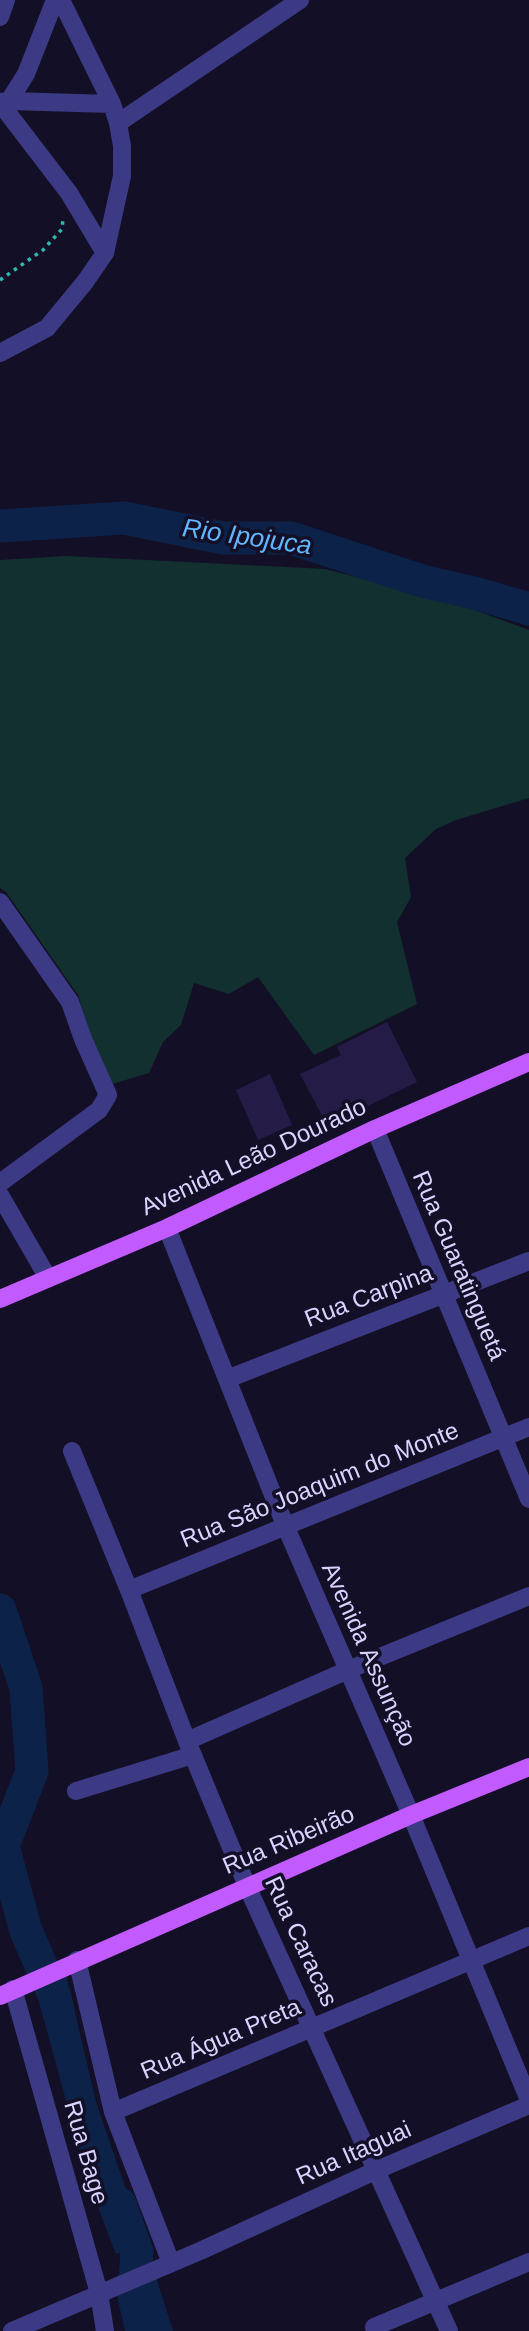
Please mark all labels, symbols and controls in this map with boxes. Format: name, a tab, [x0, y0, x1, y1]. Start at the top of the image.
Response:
water label: Rio Ipojuca	[180, 514, 314, 562]
street label: Avenida Leão Dourado	[137, 1093, 371, 1223]
street label: Rua Guaratinguetá	[405, 1167, 511, 1365]
street label: Rua Carpina	[301, 1259, 437, 1335]
street label: Rua São Joaquim do Monte	[177, 1417, 463, 1555]
street label: Avenida Assunção	[315, 1559, 421, 1751]
street label: Rua Ribeirão	[219, 1800, 359, 1882]
street label: Rua Caracas	[257, 1872, 343, 2012]
street label: Rua Água Preta	[137, 1993, 305, 2087]
street label: Rua Bage	[56, 2098, 114, 2208]
street label: Rua Itaguai	[292, 2116, 416, 2192]

